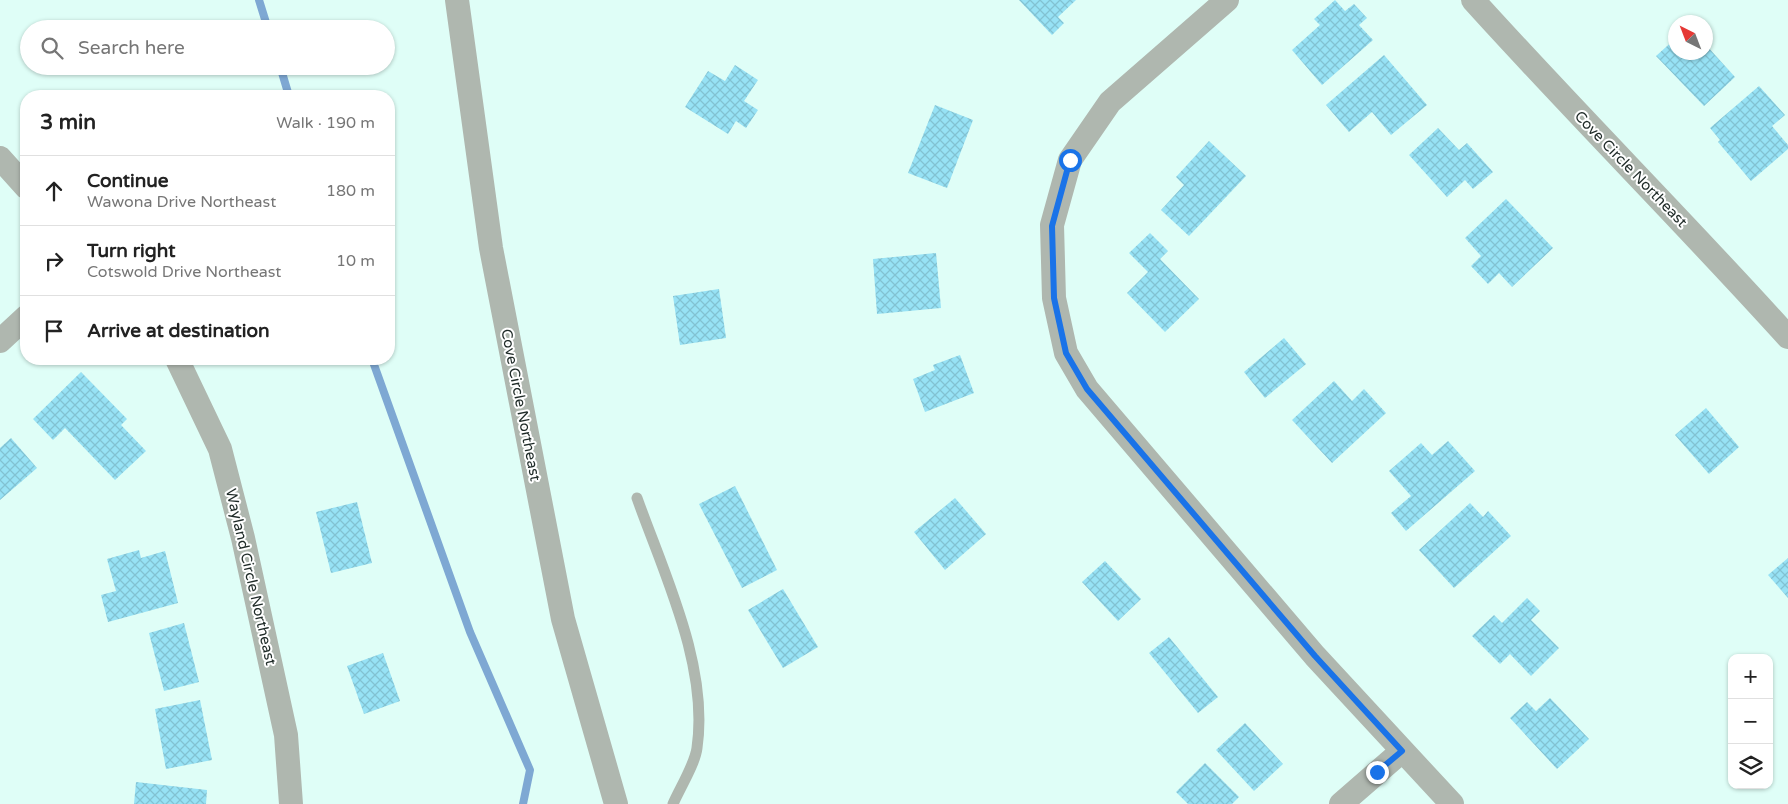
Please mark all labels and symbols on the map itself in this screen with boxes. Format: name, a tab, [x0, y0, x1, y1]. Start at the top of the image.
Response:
north arrow	[1668, 15, 1713, 60]
street label: Cove Circle Northeast	[1571, 107, 1691, 231]
route start	[1059, 149, 1082, 172]
street label: Cove Circle Northeast	[497, 327, 545, 483]
street label: Wayland Circle Northeast	[222, 487, 280, 667]
route end	[1366, 761, 1389, 784]

